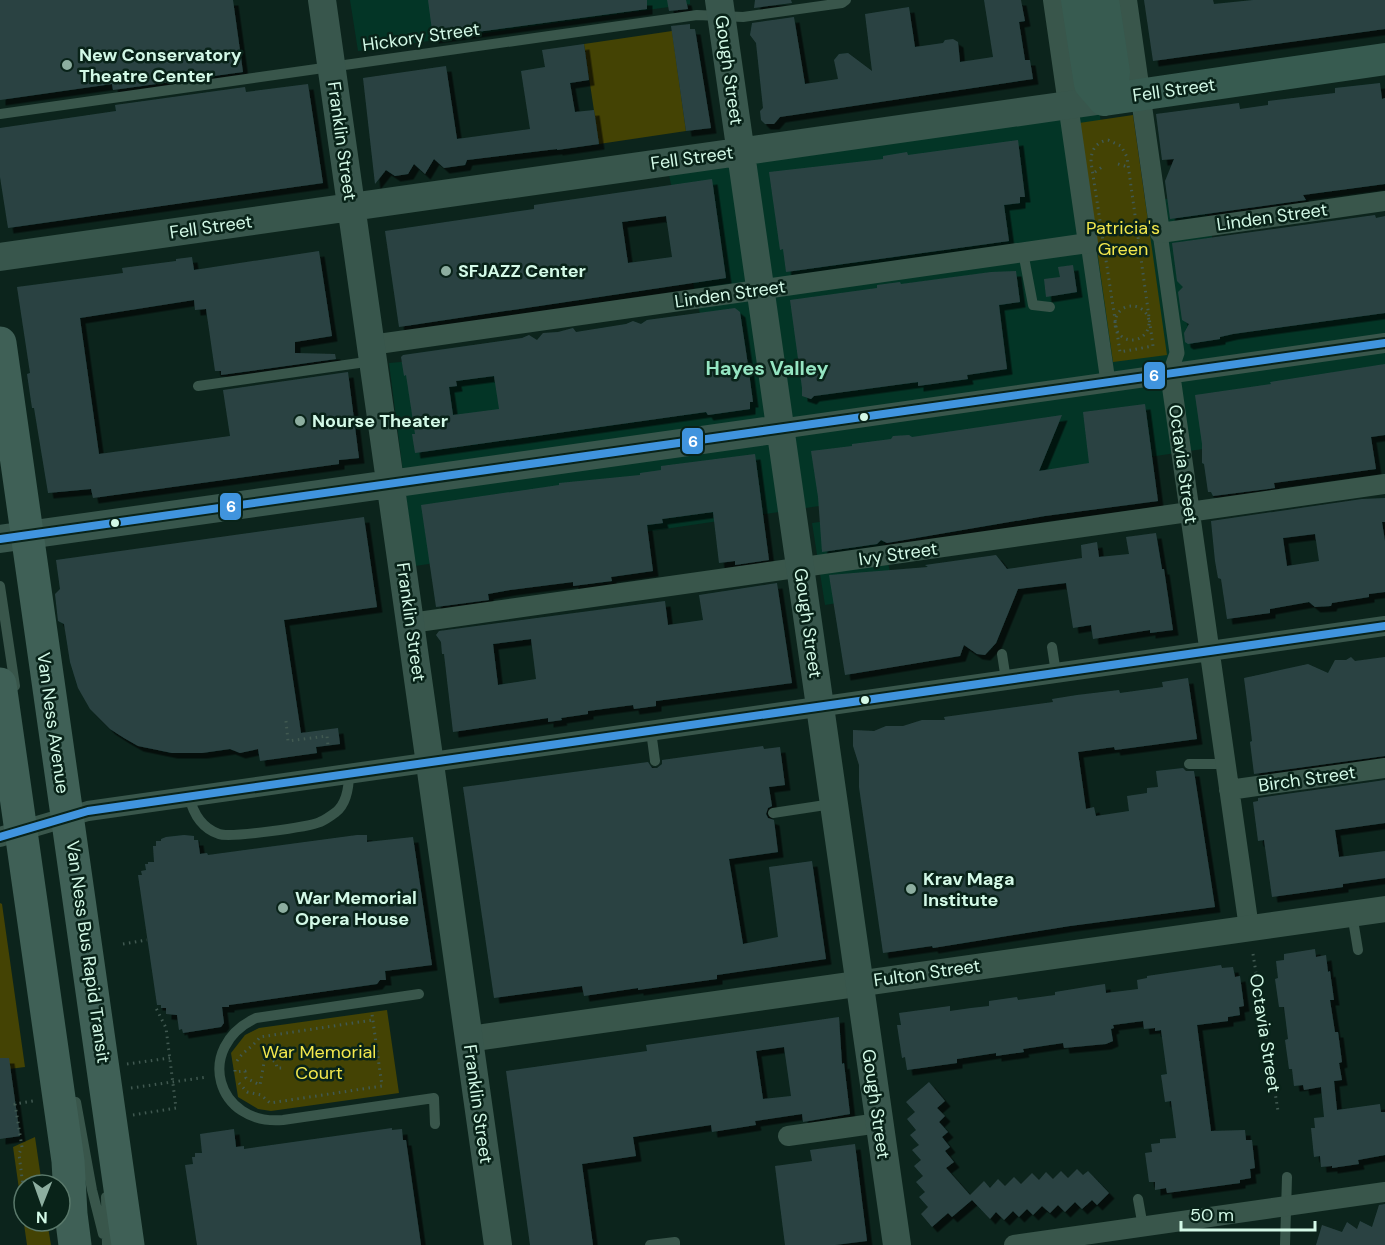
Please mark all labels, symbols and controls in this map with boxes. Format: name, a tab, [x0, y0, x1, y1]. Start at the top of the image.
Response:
street label: Gough Street	[709, 13, 749, 127]
street label: Hickory Street	[361, 17, 481, 57]
place label: New Conservatory Theatre Center	[79, 43, 242, 88]
marker: New Conservatory Theatre Center	[60, 58, 74, 72]
street label: Fell Street	[1131, 72, 1217, 108]
street label: Franklin Street	[322, 80, 362, 202]
street label: Fell Street	[649, 140, 735, 176]
street label: Linden Street	[1215, 197, 1329, 237]
street label: Fell Street	[168, 209, 254, 245]
park label: Patricia's Green	[1086, 216, 1160, 261]
place label: SFJAZZ Center	[458, 259, 586, 283]
marker: SFJAZZ Center	[439, 264, 453, 278]
street label: Linden Street	[673, 274, 787, 314]
district label: Hayes Valley	[705, 355, 829, 381]
line badge: 6	[1143, 361, 1166, 390]
text: 6	[1149, 365, 1159, 386]
street label: Octavia Street	[1163, 403, 1203, 525]
place label: Nourse Theater	[312, 409, 448, 433]
unlabelled marker	[858, 411, 870, 423]
marker: Nourse Theater	[293, 414, 307, 428]
line badge: 6	[681, 427, 704, 455]
text: 6	[688, 431, 698, 452]
line badge: 6	[219, 492, 242, 521]
text: 6	[226, 496, 236, 517]
unlabelled marker	[109, 517, 121, 529]
street label: Ivy Street	[857, 537, 939, 571]
street label: Franklin Street	[391, 561, 431, 683]
street label: Gough Street	[788, 566, 828, 680]
street label: Van Ness Avenue	[31, 651, 75, 795]
unlabelled marker	[859, 694, 871, 706]
street label: Birch Street	[1257, 760, 1357, 798]
street label: Van Ness Bus Rapid Transit	[60, 839, 116, 1065]
place label: Krav Maga Institute	[923, 867, 1015, 912]
marker: Krav Maga Institute	[904, 882, 918, 896]
place label: War Memorial Opera House	[295, 886, 417, 931]
marker: War Memorial Opera House	[276, 901, 290, 915]
street label: Fulton Street	[872, 954, 982, 992]
street label: Octavia Street	[1244, 972, 1286, 1094]
park label: War Memorial Court	[262, 1040, 376, 1085]
street label: Franklin Street	[458, 1043, 498, 1165]
street label: Gough Street	[856, 1047, 896, 1161]
north arrow	[12, 1173, 72, 1233]
scale bar	[1181, 1194, 1314, 1232]
text: 50 m	[1190, 1203, 1234, 1227]
text: N	[36, 1207, 48, 1228]

